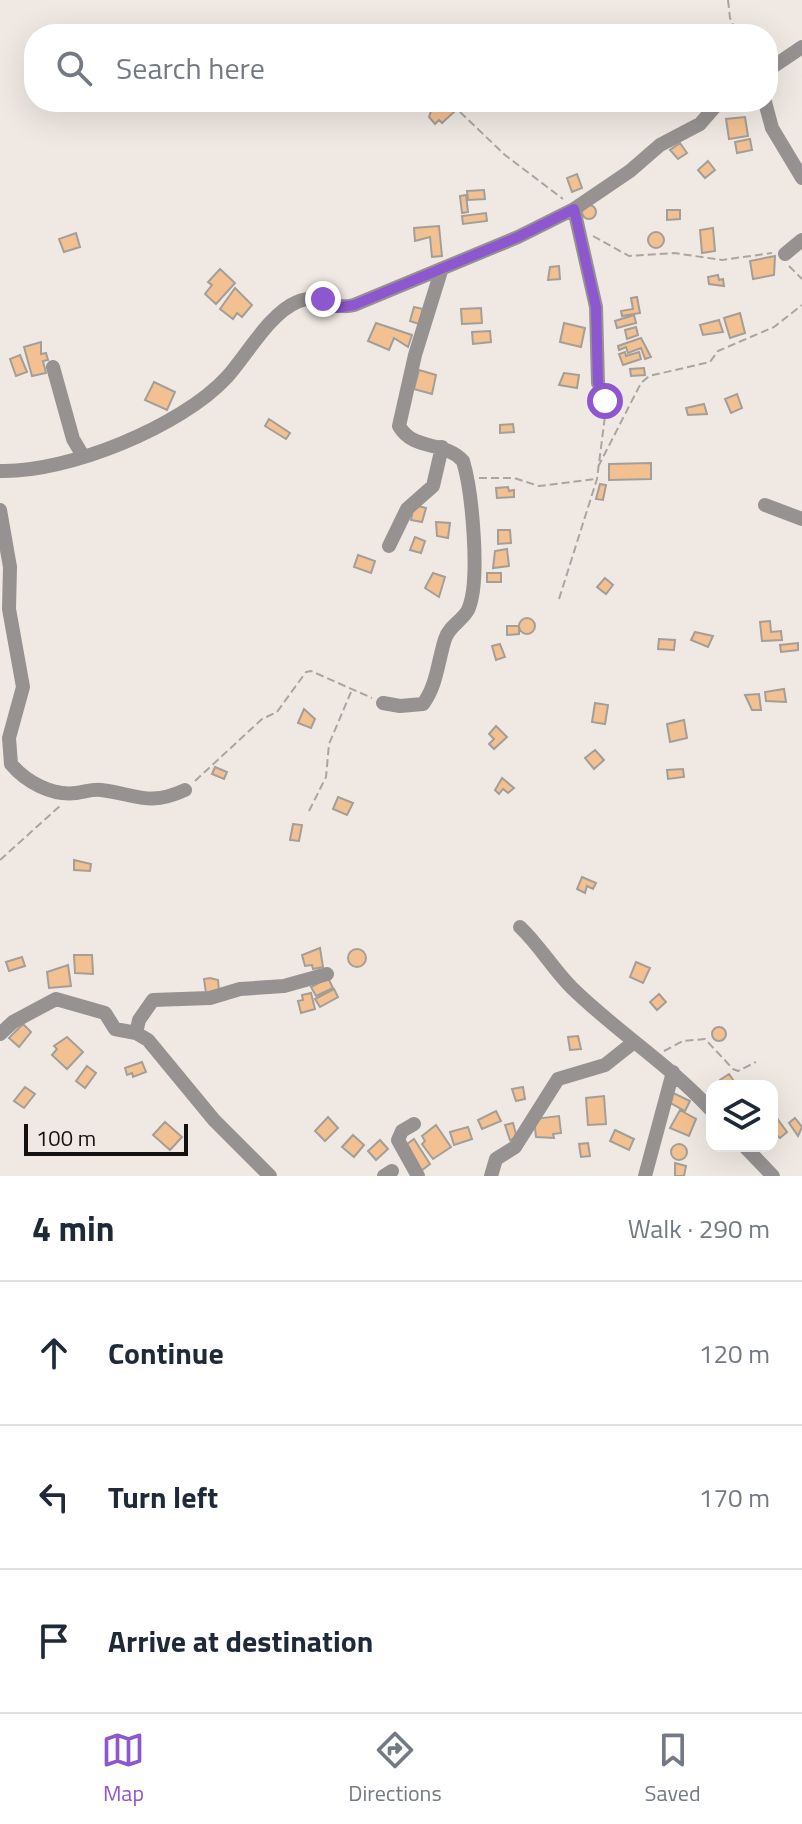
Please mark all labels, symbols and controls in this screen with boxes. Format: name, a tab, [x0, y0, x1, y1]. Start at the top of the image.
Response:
search box	[24, 24, 778, 112]
text: Search here	[116, 45, 265, 91]
icon: search	[52, 46, 96, 90]
route end	[305, 281, 341, 317]
route start	[587, 383, 623, 419]
map controls	[706, 1080, 778, 1152]
button: layers	[706, 1080, 778, 1152]
scale bar	[24, 1120, 188, 1156]
text: 100 m	[36, 1121, 96, 1155]
text: 4 min	[32, 1202, 115, 1254]
text: Walk · 290 m	[628, 1209, 770, 1248]
text: Continue	[108, 1330, 224, 1376]
icon: ahead	[32, 1331, 76, 1375]
text: 120 m	[699, 1334, 770, 1373]
text: Turn left	[108, 1474, 218, 1520]
icon: left	[32, 1475, 76, 1519]
text: 170 m	[699, 1478, 770, 1517]
text: Arrive at destination	[108, 1618, 373, 1664]
icon: arrive	[32, 1619, 76, 1663]
tab: Map	[101, 1728, 145, 1810]
tab: Directions	[348, 1728, 442, 1810]
tab: Saved	[645, 1728, 701, 1810]

